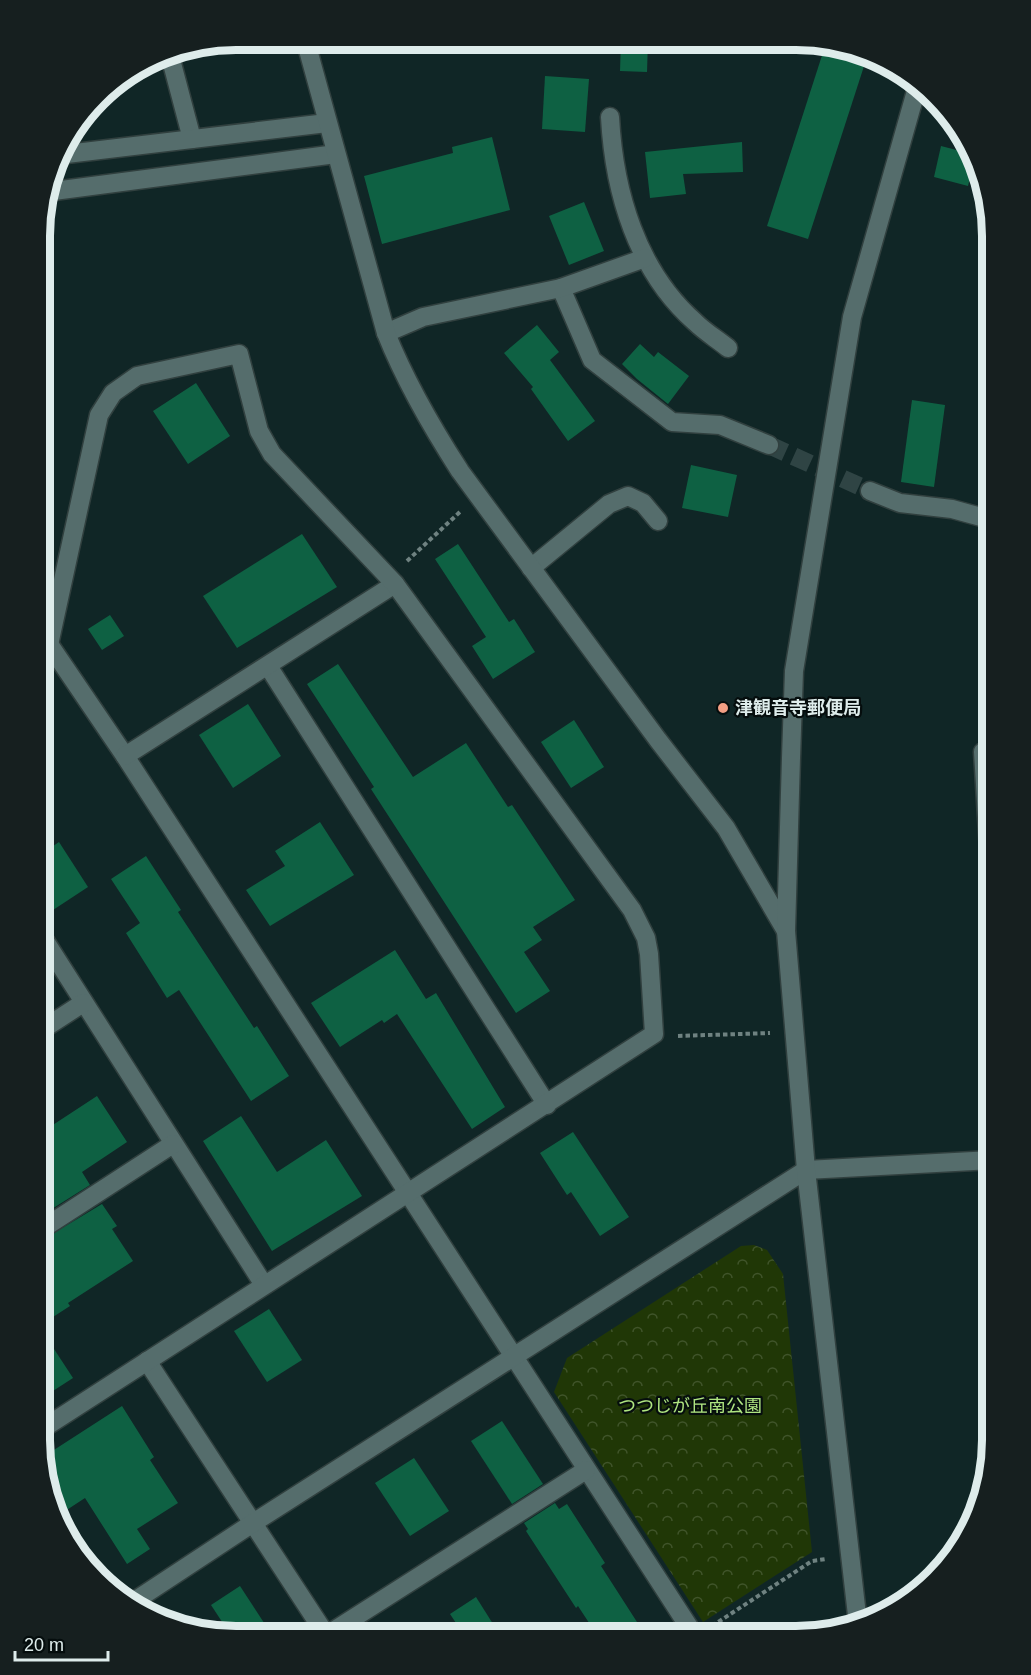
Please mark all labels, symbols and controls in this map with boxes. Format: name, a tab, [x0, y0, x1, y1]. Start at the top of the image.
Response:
place label: 津観音寺郵便局	[735, 698, 861, 718]
marker: 津観音寺郵便局	[716, 701, 730, 715]
park label: つつじが丘南公園	[618, 1396, 762, 1416]
scale bar	[15, 1624, 108, 1662]
text: 20 m	[24, 1635, 64, 1655]

